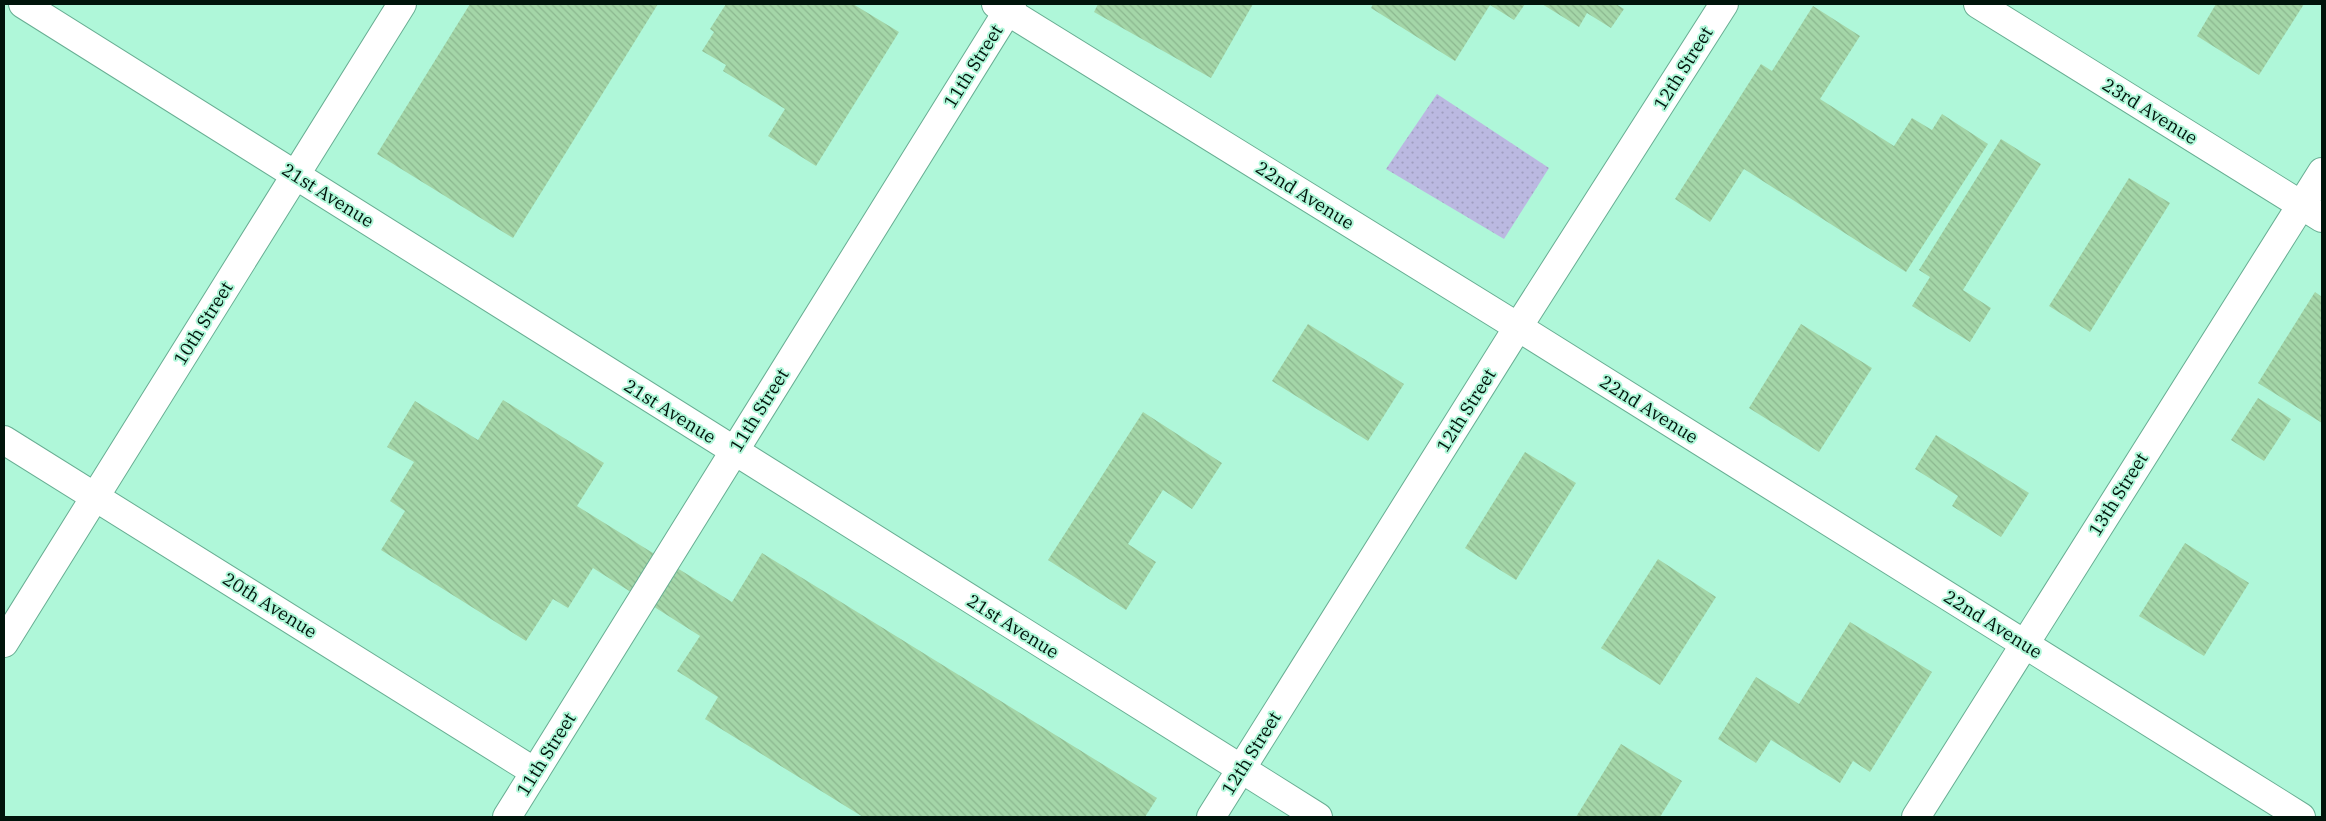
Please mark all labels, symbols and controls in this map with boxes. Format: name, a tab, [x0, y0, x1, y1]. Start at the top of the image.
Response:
street label: 11th Street	[938, 20, 1008, 112]
street label: 12th Street	[1648, 22, 1718, 114]
street label: 23rd Avenue	[2098, 73, 2202, 149]
street label: 22nd Avenue	[1252, 156, 1358, 234]
street label: 21st Avenue	[278, 158, 378, 232]
street label: 10th Street	[168, 277, 238, 369]
street label: 11th Street	[724, 364, 794, 456]
street label: 12th Street	[1431, 364, 1501, 456]
street label: 22nd Avenue	[1596, 370, 1702, 448]
street label: 21st Avenue	[620, 374, 720, 448]
street label: 13th Street	[2083, 448, 2153, 540]
street label: 20th Avenue	[219, 567, 321, 643]
street label: 22nd Avenue	[1940, 585, 2046, 663]
street label: 21st Avenue	[963, 589, 1063, 663]
street label: 12th Street	[1216, 707, 1286, 799]
street label: 11th Street	[511, 708, 581, 800]

